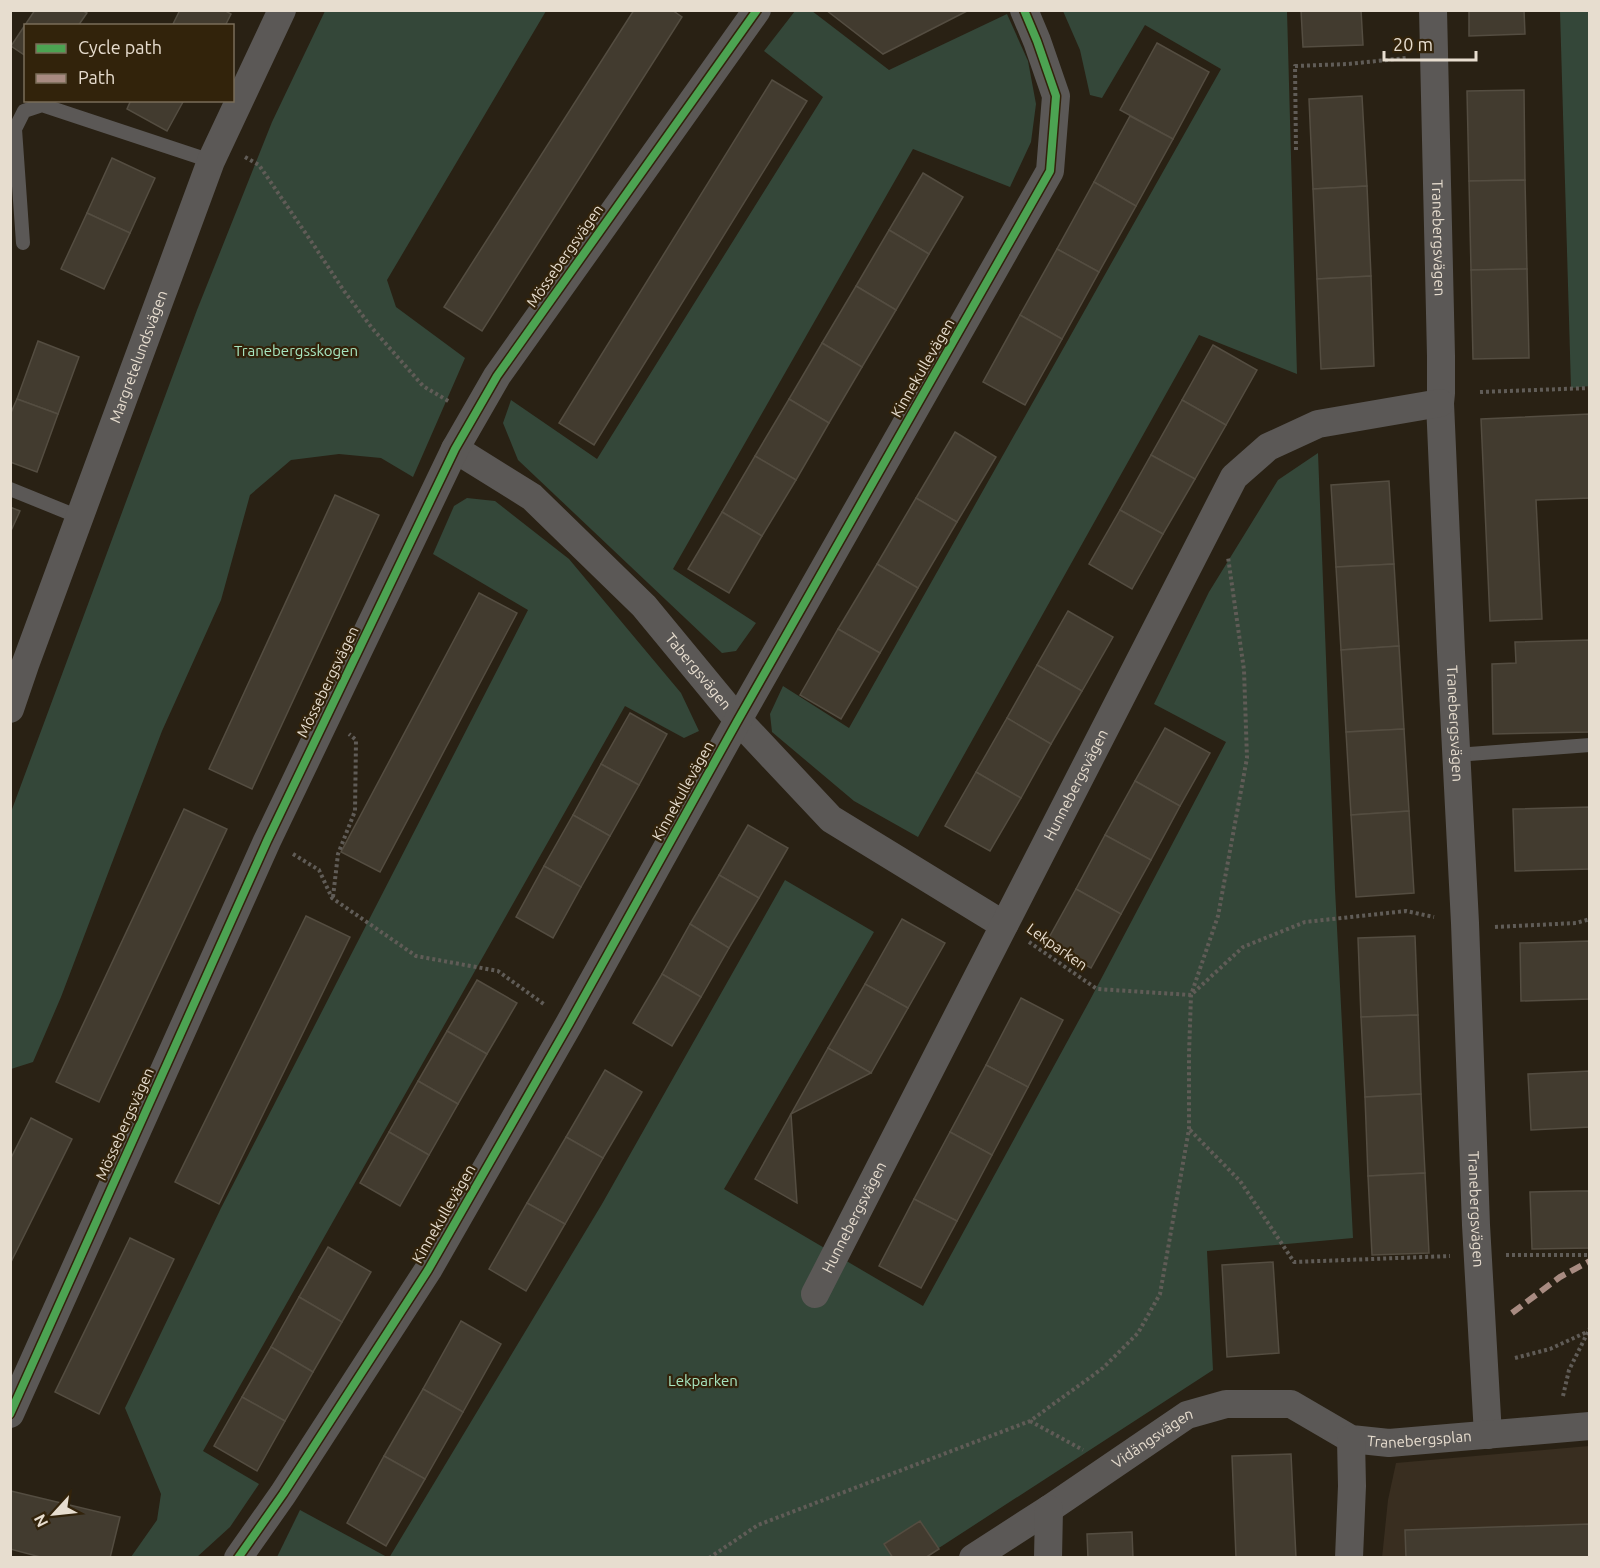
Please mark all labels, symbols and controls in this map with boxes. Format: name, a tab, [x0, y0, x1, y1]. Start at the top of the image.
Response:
legend	[24, 24, 234, 102]
scale bar	[1384, 24, 1476, 62]
text: 20 m	[1393, 34, 1433, 54]
text: Cycle path	[78, 37, 162, 57]
text: Path	[78, 67, 115, 87]
street label: Tranebergsvägen	[1429, 179, 1449, 296]
street label: Mössebergsvägen	[523, 201, 606, 310]
street label: Margretelundsvägen	[106, 288, 170, 425]
street label: Kinnekullevägen	[887, 315, 958, 420]
park label: Tranebergsskogen	[234, 342, 358, 359]
street label: Mössebergsvägen	[293, 623, 362, 740]
street label: Tabergsvägen	[662, 630, 735, 713]
street label: Tranebergsvägen	[1444, 665, 1467, 782]
street label: Hunnebergsvägen	[1040, 726, 1111, 843]
street label: Kinnekullevägen	[648, 738, 717, 844]
street label: Lekparken	[1024, 920, 1091, 974]
street label: Mössebergsvägen	[92, 1065, 157, 1183]
street label: Tranebergsvägen	[1465, 1151, 1487, 1268]
street label: Hunnebergsvägen	[818, 1159, 889, 1276]
street label: Kinnekullevägen	[408, 1161, 479, 1266]
park label: Lekparken	[668, 1372, 738, 1389]
street label: Vidängsvägen	[1109, 1405, 1195, 1472]
street label: Tranebergsplan	[1366, 1427, 1472, 1451]
north arrow	[24, 1484, 84, 1544]
text: N	[30, 1511, 51, 1530]

